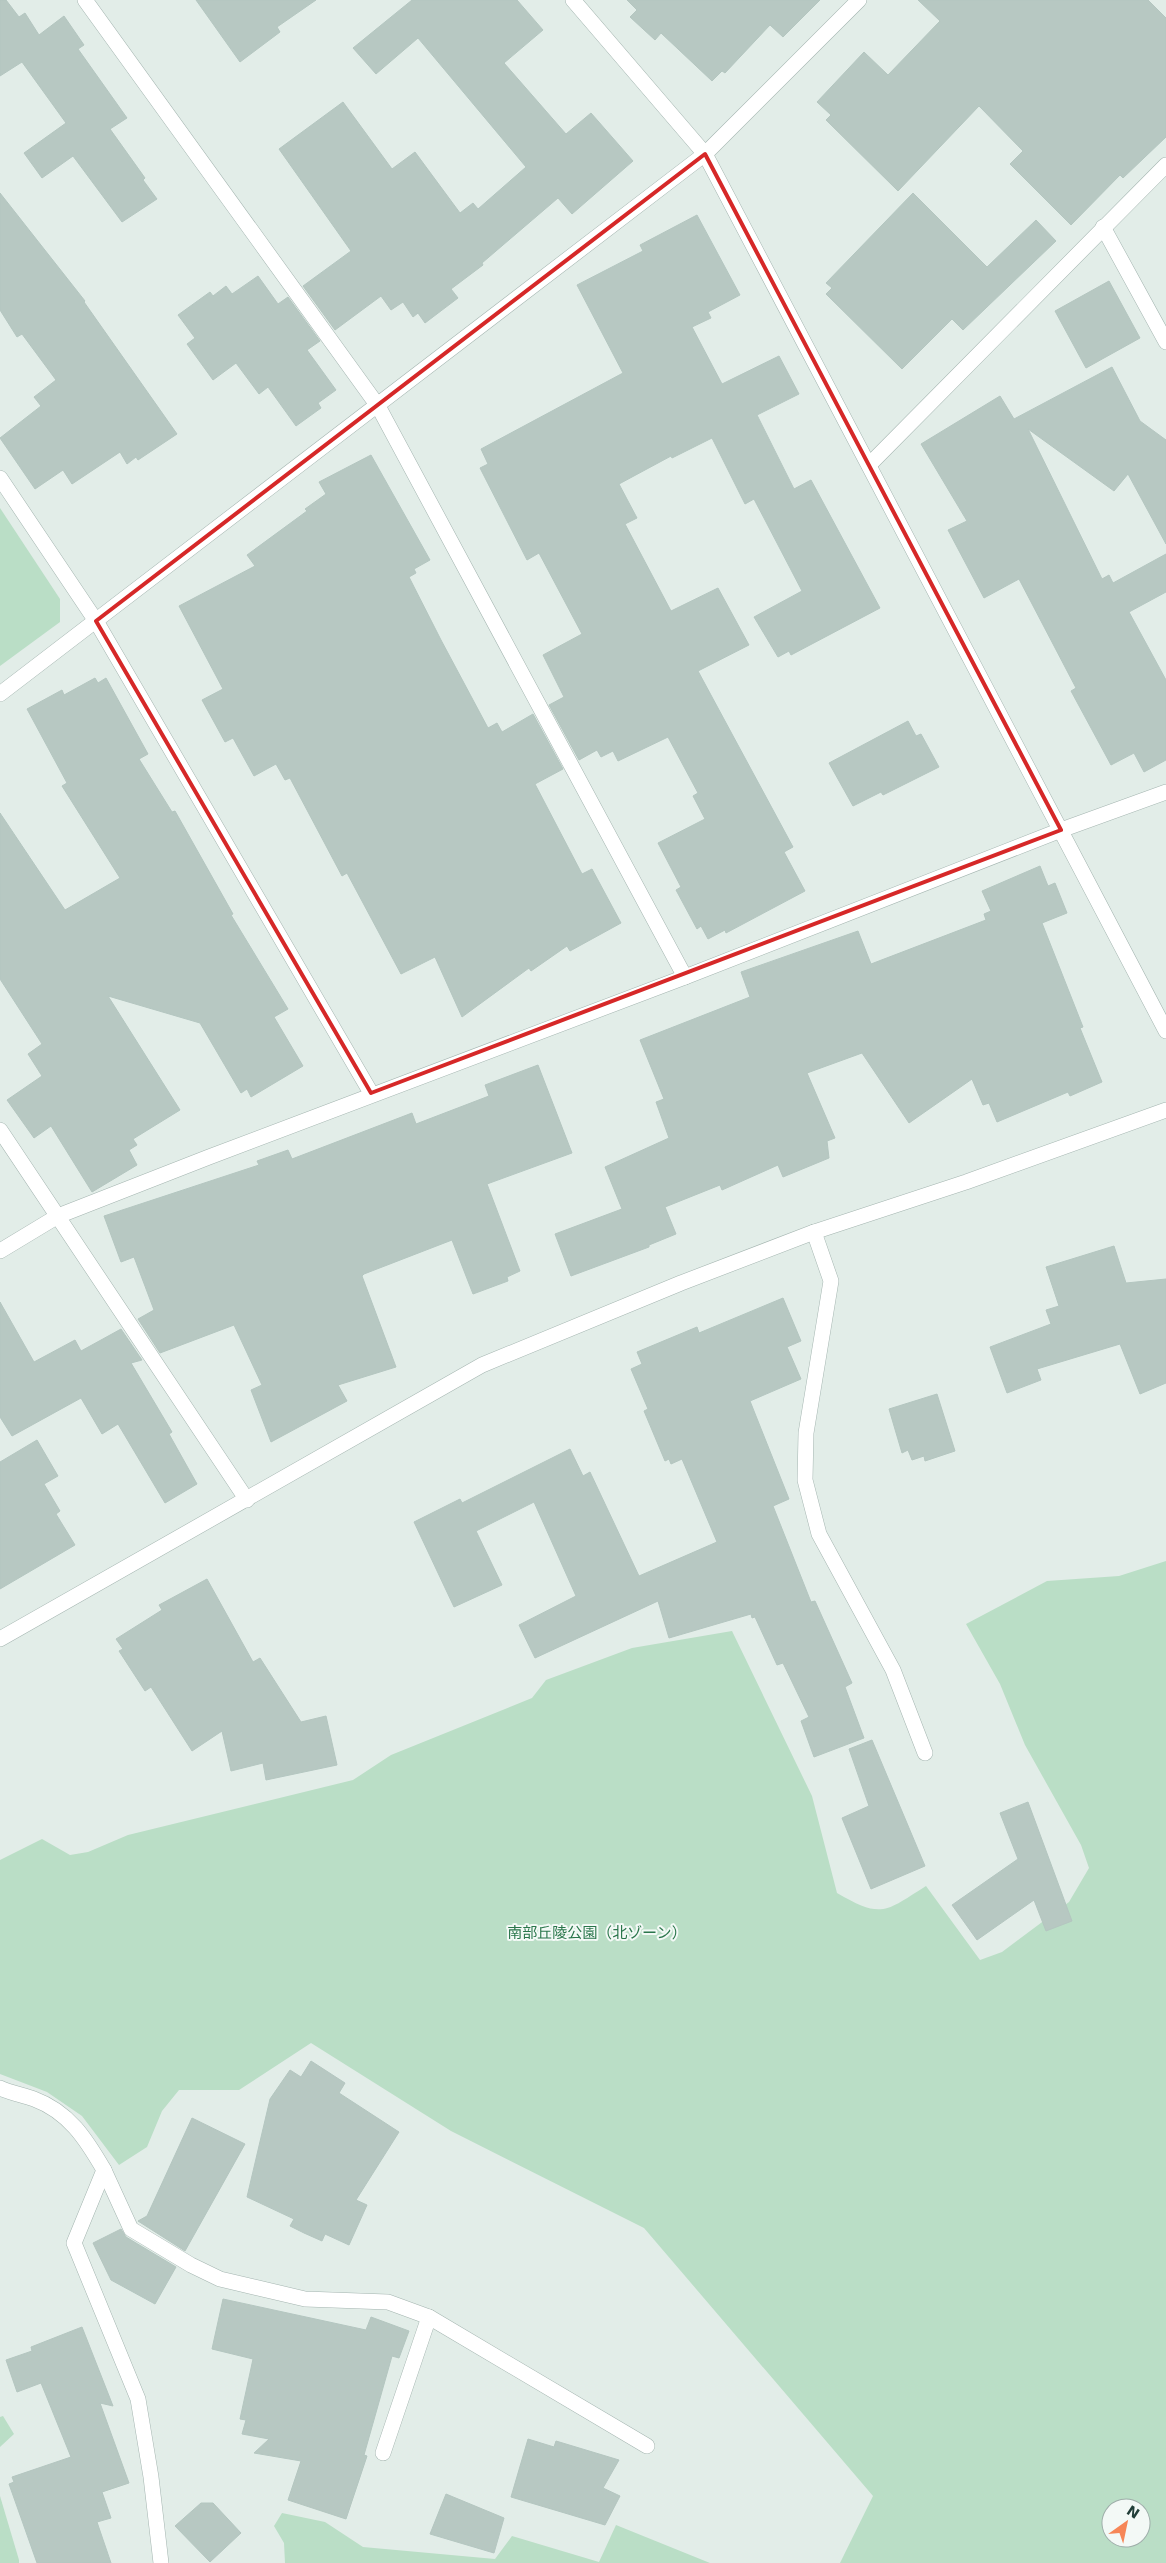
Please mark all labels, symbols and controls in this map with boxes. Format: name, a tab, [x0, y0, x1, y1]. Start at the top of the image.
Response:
park label: 南部丘陵公園（北ゾーン）	[507, 1924, 687, 1942]
north arrow	[1101, 2498, 1151, 2548]
text: N	[1124, 2502, 1142, 2522]

